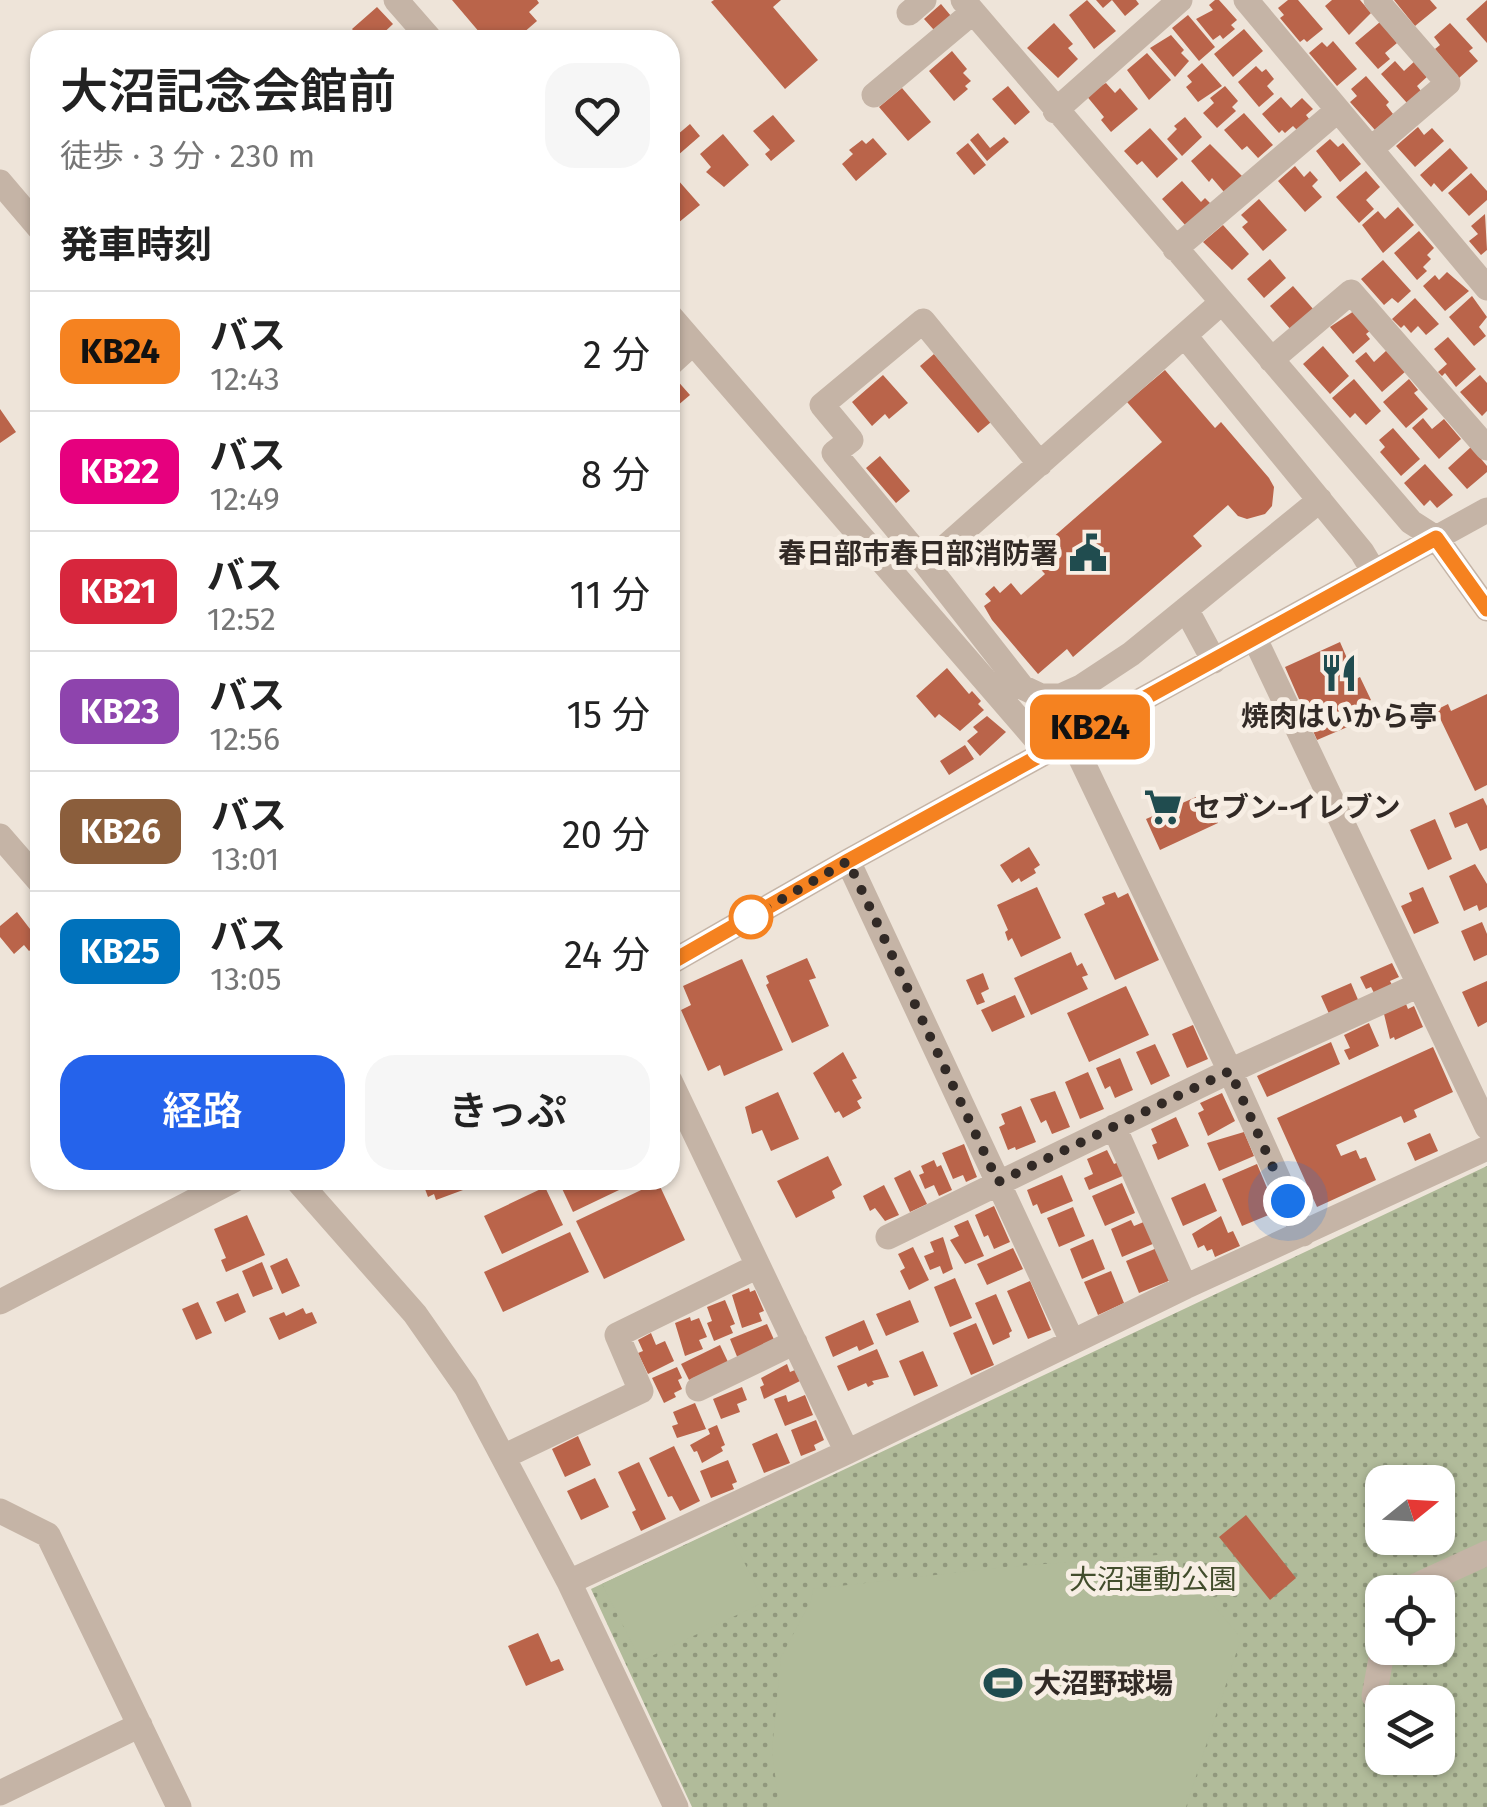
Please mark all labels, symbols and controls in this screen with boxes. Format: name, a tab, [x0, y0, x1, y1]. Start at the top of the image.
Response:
text: 大沼記念会館前	[60, 63, 396, 121]
button: heart	[545, 63, 650, 168]
text: 徒歩 · 3 分 · 230 m	[60, 137, 315, 175]
text: 発車時刻	[60, 222, 212, 268]
text: バス	[210, 313, 286, 359]
text: KB24	[80, 330, 160, 372]
text: 2 分	[583, 332, 650, 378]
text: 12:43	[210, 360, 280, 398]
text: バス	[209, 433, 285, 479]
text: KB22	[80, 450, 159, 492]
text: 8 分	[581, 452, 650, 498]
text: 12:49	[209, 480, 280, 518]
public building icon: 春日部市春日部消防署	[1067, 532, 1109, 574]
place label: 春日部市春日部消防署	[778, 537, 1058, 570]
text: バス	[207, 553, 283, 599]
text: KB21	[80, 570, 157, 612]
text: 11 分	[570, 572, 650, 618]
text: 12:52	[207, 600, 276, 638]
restaurant icon: 焼肉はいから亭	[1318, 652, 1360, 694]
text: バス	[209, 673, 285, 719]
text: KB23	[80, 690, 159, 732]
text: 15 分	[566, 692, 650, 738]
line badge: KB24	[1020, 694, 1160, 760]
place label: 焼肉はいから亭	[1241, 700, 1437, 733]
text: KB24	[1050, 706, 1130, 748]
text: 12:56	[209, 720, 280, 758]
supermarket icon: セブン-イレブン	[1142, 786, 1184, 828]
place label: セブン-イレブン	[1193, 791, 1400, 824]
text: バス	[211, 793, 287, 839]
text: KB26	[80, 810, 161, 852]
text: 20 分	[562, 812, 650, 858]
text: 13:01	[211, 840, 279, 878]
unlabelled marker	[730, 896, 772, 938]
text: バス	[210, 913, 286, 959]
text: KB25	[80, 930, 160, 972]
text: 24 分	[564, 932, 650, 978]
text: 13:05	[210, 960, 282, 998]
button: 経路	[60, 1055, 345, 1170]
button: きっぷ	[365, 1055, 650, 1170]
your location	[1263, 1176, 1313, 1226]
north arrow	[1365, 1465, 1455, 1555]
map controls	[1365, 1465, 1455, 1775]
park label: 大沼運動公園	[1069, 1563, 1237, 1596]
button: locate	[1365, 1575, 1455, 1665]
sports icon: 大沼野球場	[982, 1662, 1024, 1704]
place label: 大沼野球場	[1033, 1667, 1173, 1700]
button: layers	[1365, 1685, 1455, 1775]

